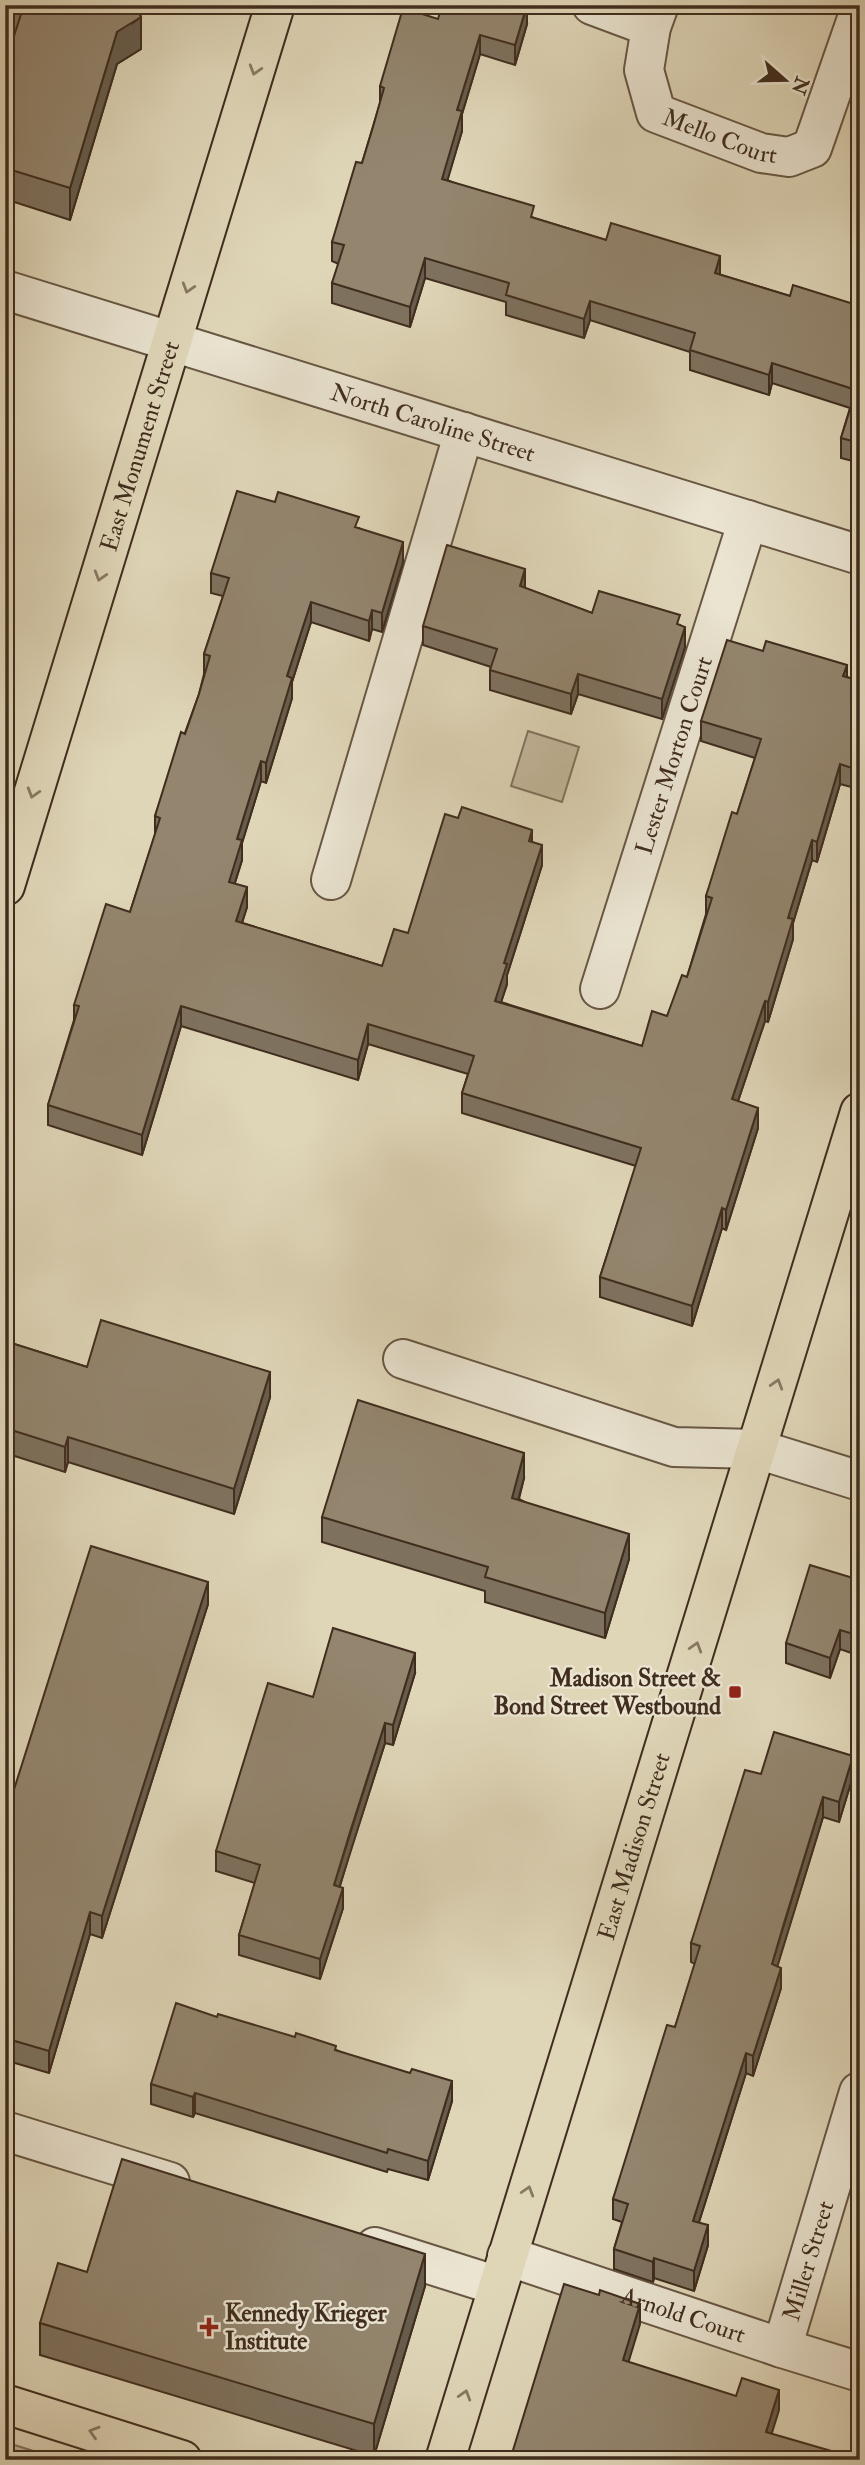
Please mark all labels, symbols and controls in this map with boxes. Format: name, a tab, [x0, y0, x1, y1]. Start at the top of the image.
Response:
north arrow	[750, 46, 820, 116]
one-way arrow	[249, 64, 263, 76]
text: N	[786, 72, 815, 98]
street label: Mello Court	[658, 102, 779, 171]
one-way arrow	[182, 281, 196, 294]
street label: East Monument Street	[93, 337, 187, 555]
street label: North Caroline Street	[327, 376, 539, 469]
one-way arrow	[93, 569, 108, 581]
street label: Lester Morton Court	[628, 652, 720, 858]
one-way arrow	[27, 787, 42, 799]
one-way arrow	[769, 1378, 783, 1391]
one-way arrow	[688, 1641, 702, 1653]
place label: Madison Street & Bond Street Westbound	[493, 1663, 721, 1722]
marker: Madison Street & Bond Street Westbound	[727, 1684, 743, 1700]
street label: East Madison Street	[590, 1749, 677, 1944]
one-way arrow	[519, 2186, 534, 2198]
street label: Miller Street	[776, 2197, 841, 2325]
street label: Arnold Court	[616, 2280, 750, 2350]
place label: Kennedy Krieger Institute	[225, 2298, 388, 2357]
marker: Kennedy Krieger Institute	[199, 2317, 219, 2337]
one-way arrow	[456, 2389, 471, 2401]
one-way arrow	[88, 2426, 100, 2440]

